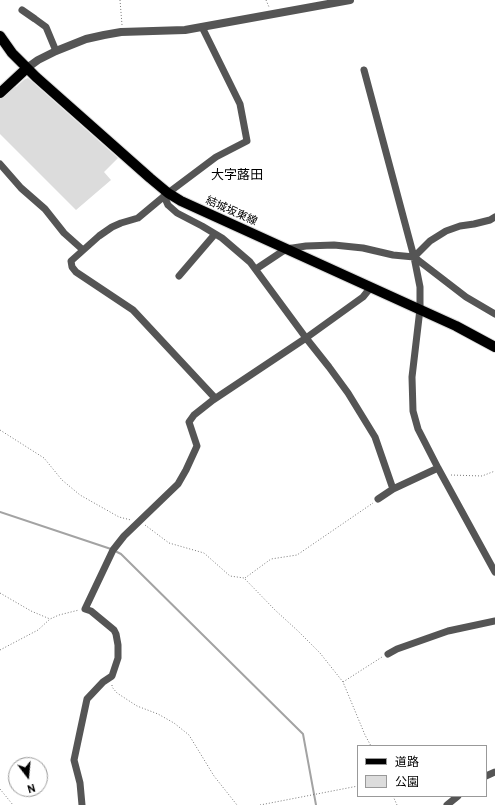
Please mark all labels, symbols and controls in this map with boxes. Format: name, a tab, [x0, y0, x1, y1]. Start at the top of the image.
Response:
district label: 大字蕗田	[211, 168, 263, 184]
street label: 結城坂東線	[203, 195, 259, 229]
legend	[357, 745, 487, 797]
text: 道路	[395, 755, 419, 771]
north arrow	[8, 757, 48, 797]
text: 公園	[395, 775, 419, 791]
text: N	[25, 780, 37, 795]

